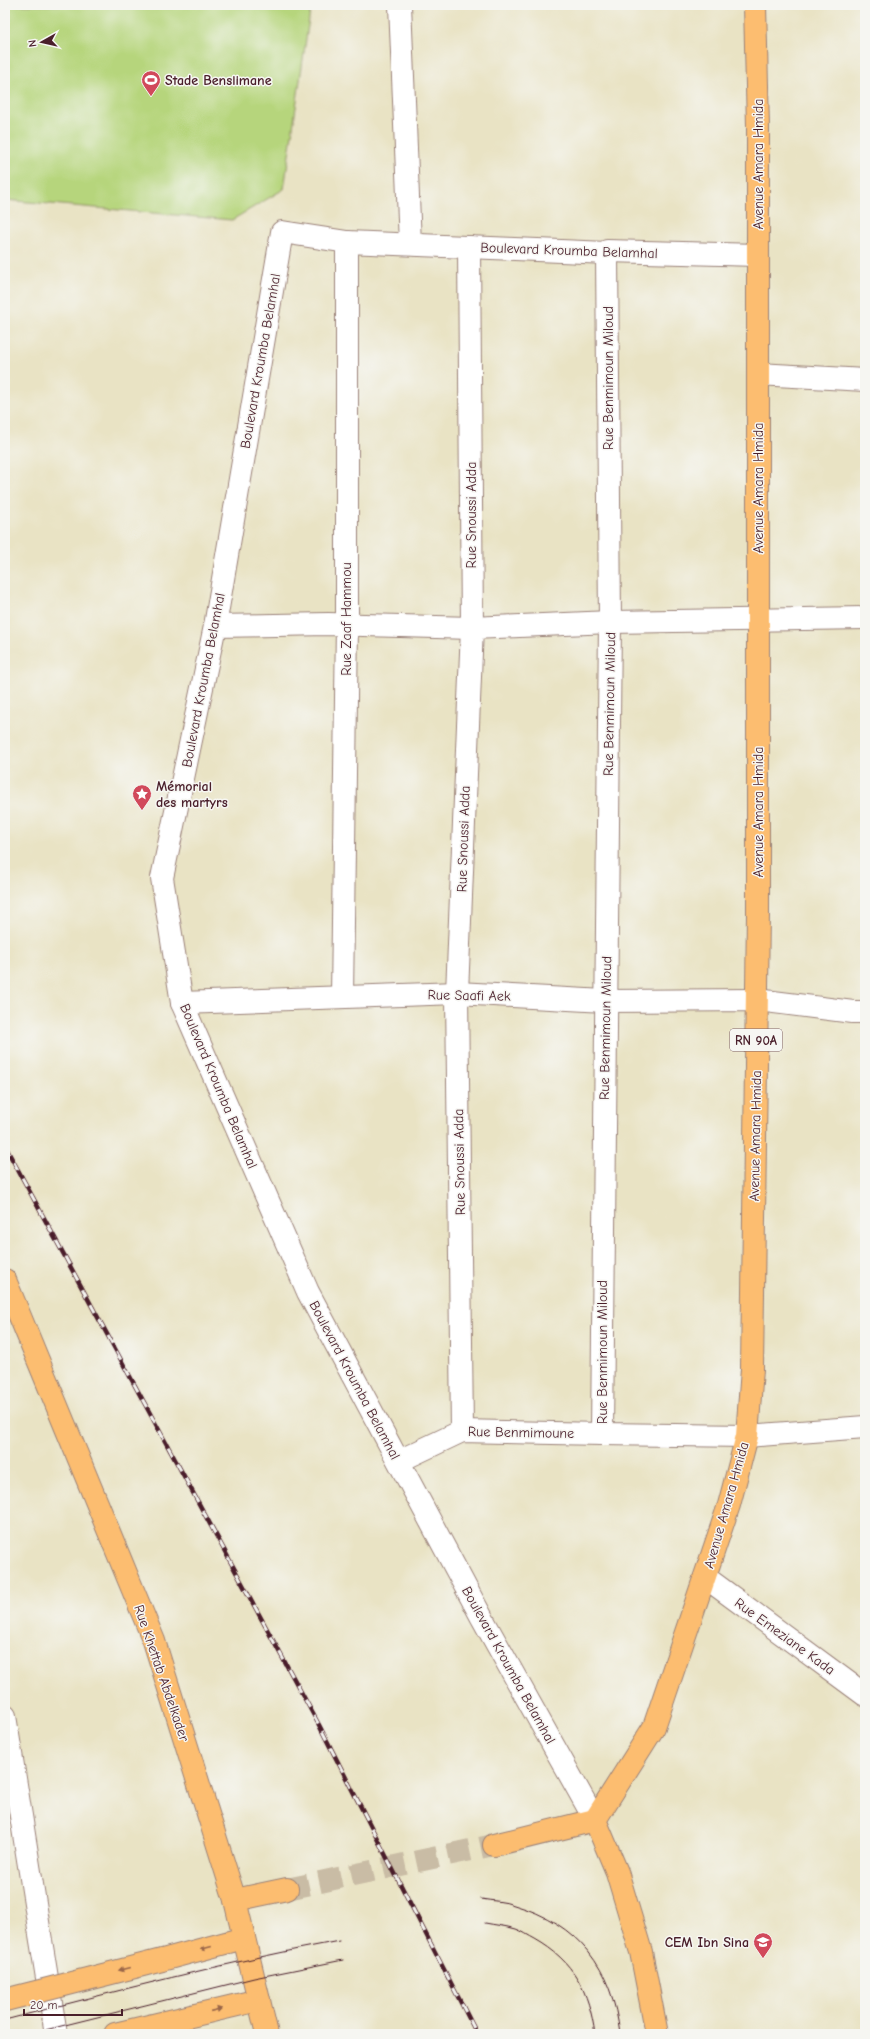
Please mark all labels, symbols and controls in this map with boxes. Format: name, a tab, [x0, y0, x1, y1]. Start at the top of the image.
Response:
north arrow	[22, 22, 62, 62]
text: N	[26, 39, 40, 48]
sports icon: Stade Benslimane	[140, 69, 162, 97]
place label: Stade Benslimane	[165, 72, 272, 89]
street label: Avenue Amara Hmida	[750, 99, 767, 229]
street label: Boulevard Kroumba Belamhal	[480, 239, 658, 262]
street label: Boulevard Kroumba Belamhal	[237, 272, 284, 450]
street label: Rue Benmimoun Miloud	[600, 306, 617, 450]
street label: Avenue Amara Hmida	[750, 423, 767, 553]
street label: Rue Snoussi Adda	[463, 462, 480, 568]
street label: Rue Zaaf Hammou	[338, 562, 355, 676]
street label: Boulevard Kroumba Belamhal	[178, 591, 229, 769]
street label: Rue Benmimoun Miloud	[600, 632, 619, 776]
street label: Avenue Amara Hmida	[750, 747, 767, 877]
place label: Mémorial des martyrs	[156, 778, 228, 811]
place icon: Mémorial des martyrs	[131, 783, 153, 811]
street label: Rue Snoussi Adda	[453, 785, 474, 893]
street label: Rue Benmimoun Miloud	[596, 956, 615, 1100]
street label: Rue Saafi Aek	[427, 986, 511, 1005]
street label: Boulevard Kroumba Belamhal	[176, 1001, 261, 1171]
road number: RN 90A	[730, 1029, 782, 1051]
street label: Avenue Amara Hmida	[746, 1070, 765, 1202]
street label: Rue Snoussi Adda	[450, 1108, 469, 1216]
street label: Rue Benmimoun Miloud	[594, 1280, 611, 1424]
street label: Boulevard Kroumba Belamhal	[305, 1298, 404, 1463]
street label: Rue Benmimoune	[468, 1423, 574, 1442]
street label: Avenue Amara Hmida	[700, 1440, 753, 1570]
street label: Boulevard Kroumba Belamhal	[458, 1584, 559, 1747]
street label: Rue Emeziane Kada	[731, 1594, 838, 1679]
street label: Rue Khettab Abdelkader	[130, 1603, 193, 1744]
school or university icon: CEM Ibn Sina	[752, 1931, 774, 1959]
place label: CEM Ibn Sina	[665, 1934, 749, 1951]
one-way arrow	[200, 1945, 212, 1951]
one-way arrow	[118, 1967, 130, 1973]
scale bar	[24, 1991, 122, 2017]
text: 20 m	[30, 1998, 58, 2012]
one-way arrow	[210, 2006, 222, 2012]

